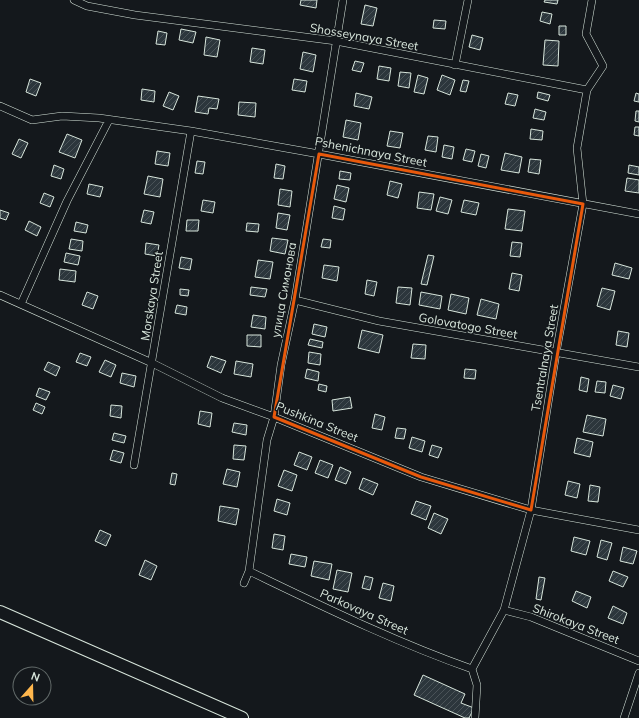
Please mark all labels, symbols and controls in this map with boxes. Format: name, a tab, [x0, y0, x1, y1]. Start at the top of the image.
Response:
street label: Shosseynaya Street	[309, 20, 420, 53]
street label: Pshenichnaya Street	[314, 133, 428, 170]
street label: улица Симонова	[268, 241, 299, 339]
street label: Morskaya Street	[137, 250, 166, 342]
street label: Tsentralnaya Street	[528, 303, 561, 413]
street label: Golovatogo Street	[417, 309, 519, 342]
street label: Pushkina Street	[274, 398, 360, 445]
street label: Parkovaya Street	[318, 585, 411, 638]
street label: Shirokaya Street	[531, 600, 622, 647]
north arrow	[12, 666, 52, 706]
text: N	[29, 669, 42, 685]

